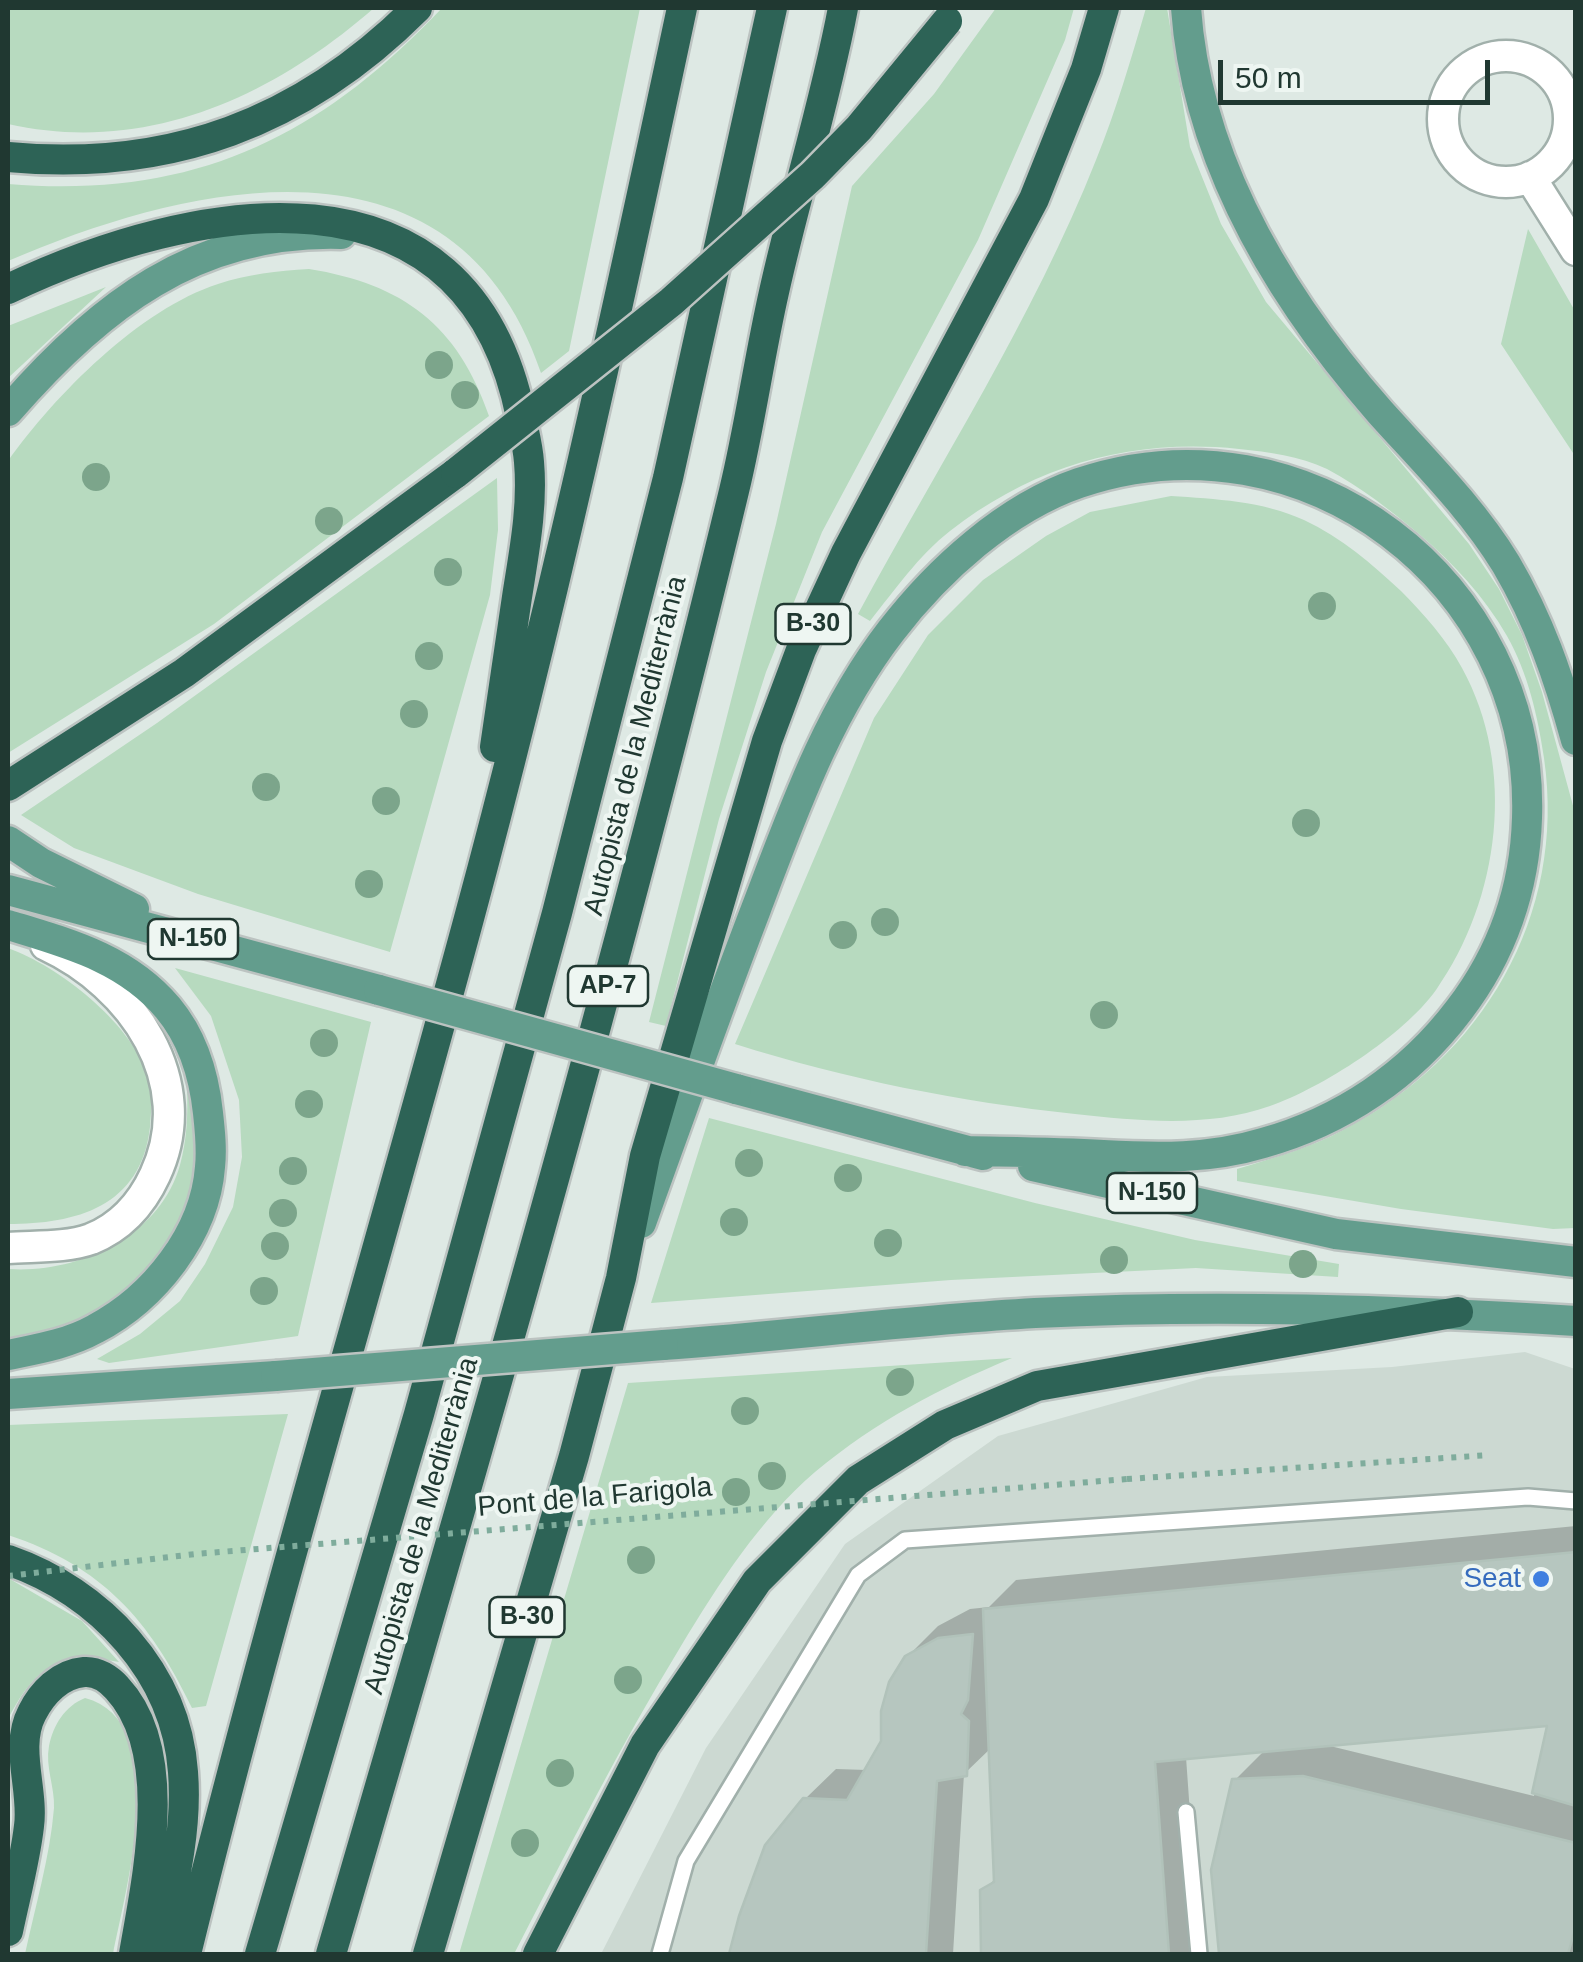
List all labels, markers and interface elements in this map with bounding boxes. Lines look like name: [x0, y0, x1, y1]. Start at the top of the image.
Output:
scale bar: [1223, 40, 1496, 102]
text: 50 m: [1235, 61, 1302, 94]
street label: Autopista de la Mediterrània: [578, 573, 694, 919]
road number: B-30: [776, 604, 850, 644]
road number: N-150: [148, 919, 238, 959]
road number: AP-7: [568, 966, 648, 1006]
road number: N-150: [1107, 1173, 1197, 1213]
street label: Autopista de la Mediterrània: [358, 1354, 486, 1698]
street label: Pont de la Farigola: [476, 1471, 714, 1525]
place label: Seat: [1463, 1562, 1521, 1596]
marker: Seat: [1530, 1568, 1552, 1590]
road number: B-30: [490, 1597, 564, 1637]

